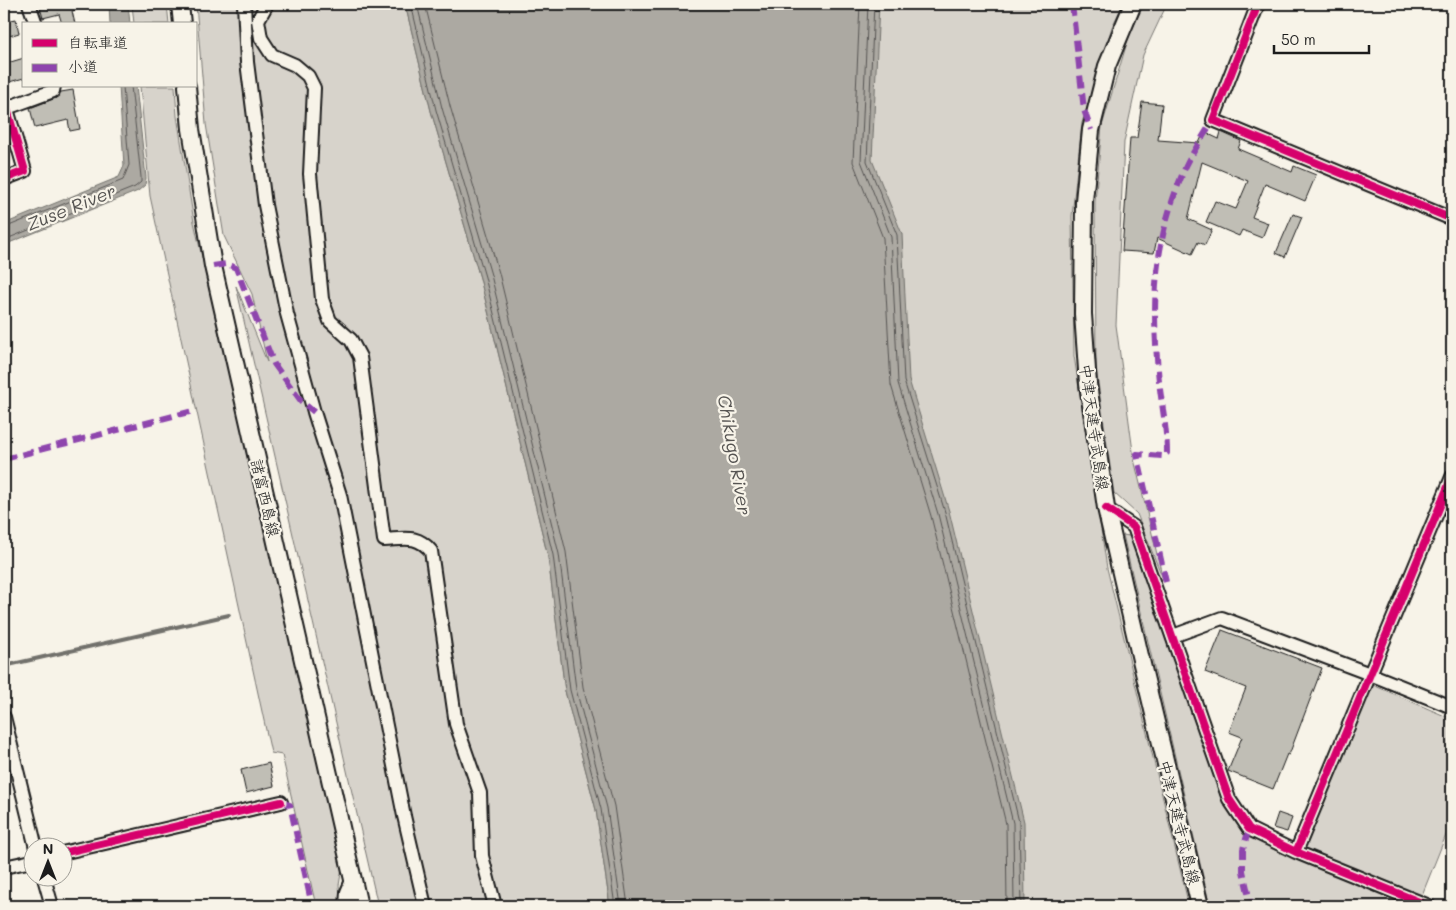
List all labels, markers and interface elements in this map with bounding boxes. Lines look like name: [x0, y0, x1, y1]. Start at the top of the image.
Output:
legend: [22, 22, 198, 88]
scale bar: [1274, 22, 1368, 54]
text: 50 m: [1281, 29, 1316, 49]
text: 自転車道: [68, 32, 128, 52]
text: 小道: [68, 56, 98, 76]
water label: Zuse River: [23, 178, 119, 236]
street label: 中津天建寺武島線: [1076, 362, 1114, 492]
water label: Chikugo River: [713, 393, 757, 517]
street label: 諸富西島線: [247, 457, 285, 539]
street label: 中津天建寺武島線: [1154, 757, 1206, 887]
north arrow: [22, 838, 72, 888]
text: N: [43, 839, 53, 858]

